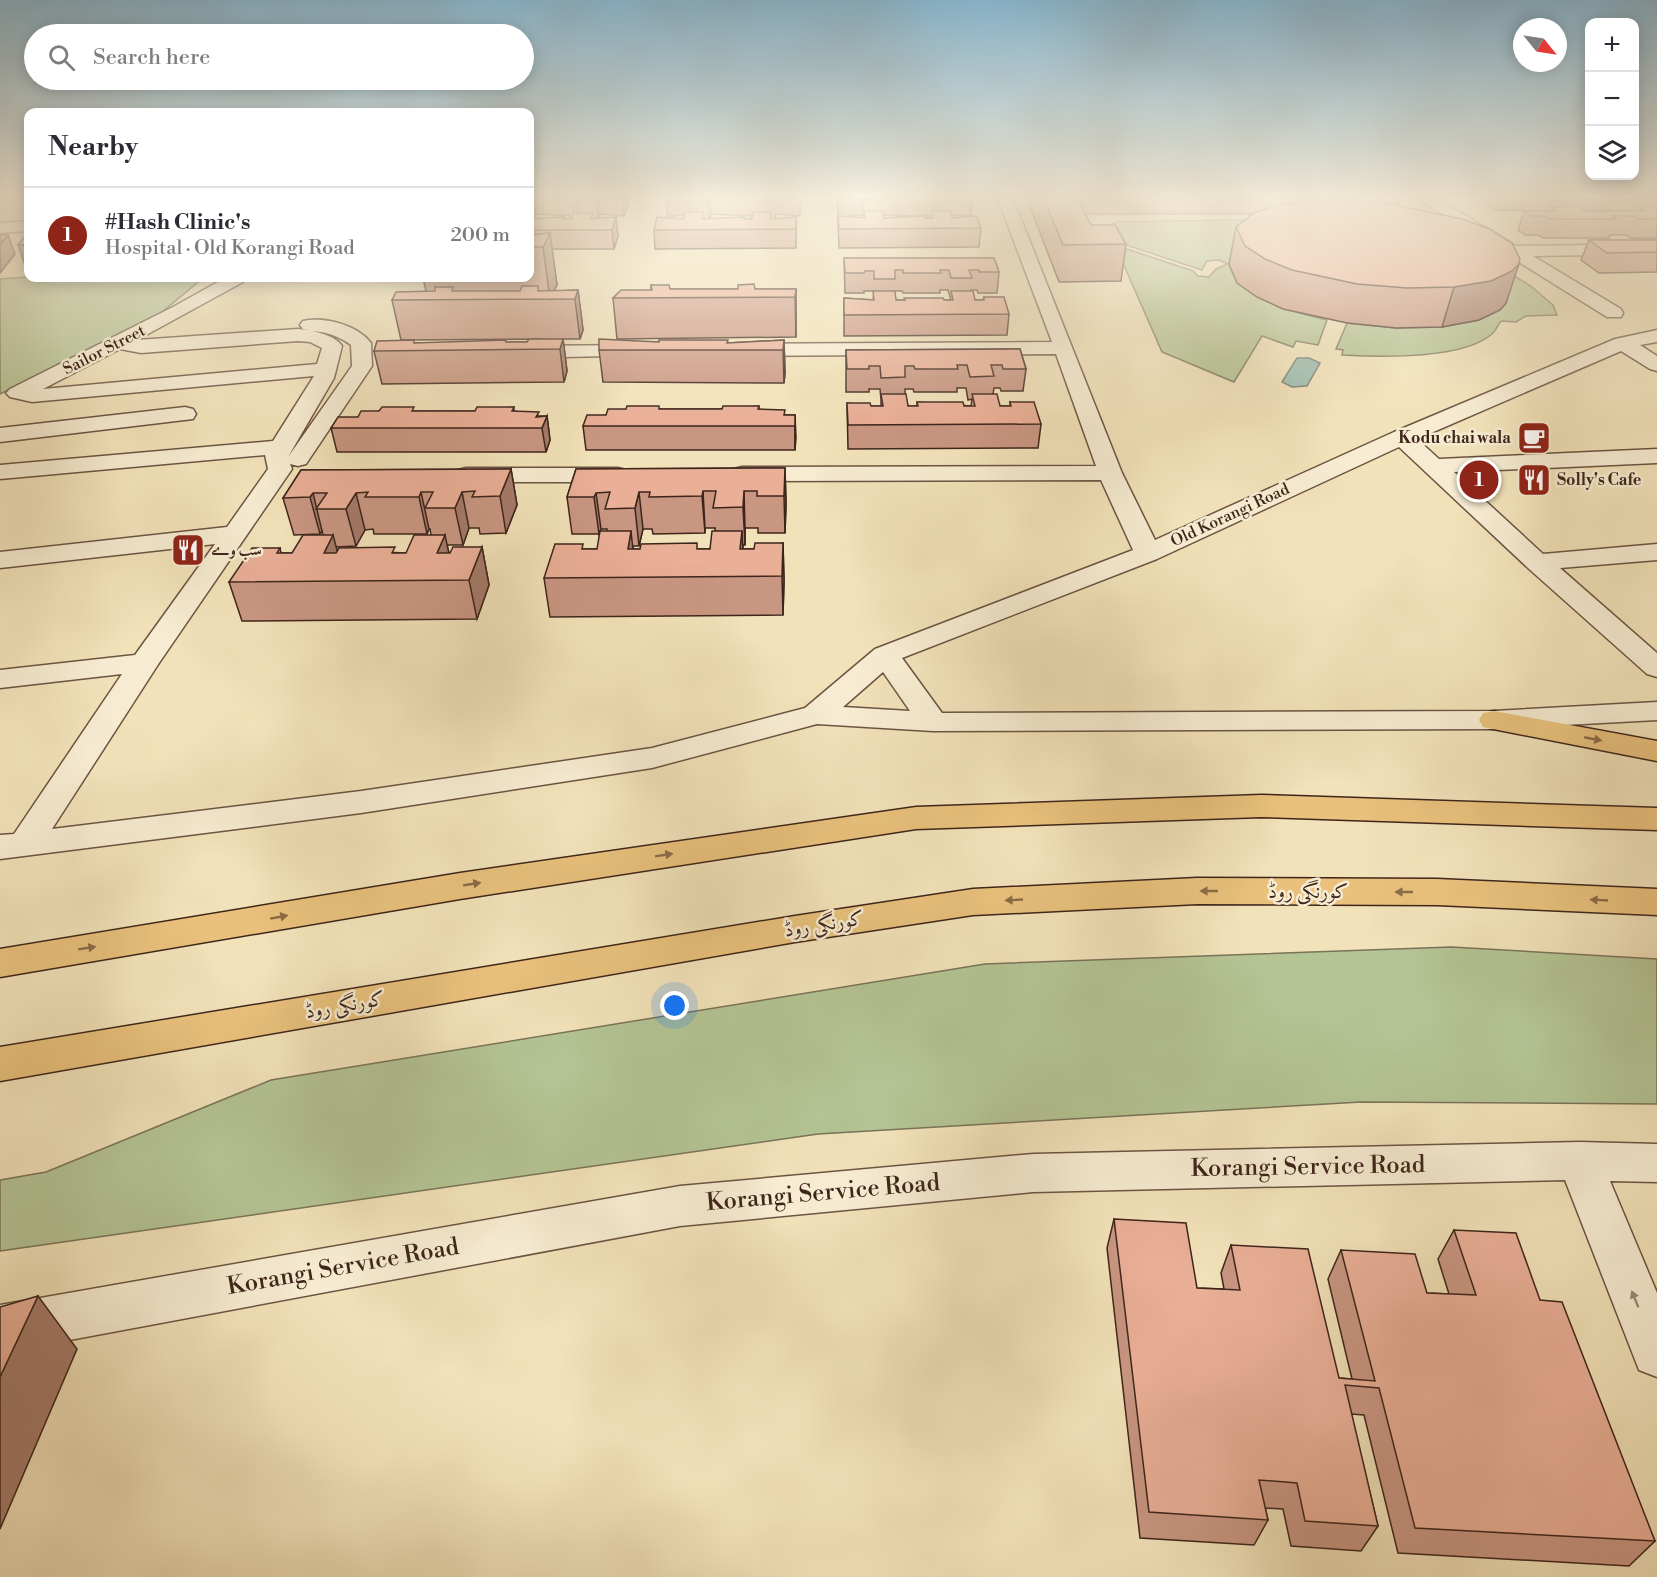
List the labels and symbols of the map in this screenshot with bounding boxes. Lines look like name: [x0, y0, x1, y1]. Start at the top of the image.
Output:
north arrow: [1513, 18, 1567, 72]
street label: Sailor Street: [59, 321, 149, 379]
cafe icon: Kodu chai wala: [1516, 420, 1552, 456]
place label: Kodu chai wala: [1398, 428, 1511, 448]
pin: 1: [1460, 458, 1498, 502]
restaurant icon: Solly's Cafe: [1516, 462, 1552, 498]
place label: Solly's Cafe: [1557, 470, 1642, 490]
street label: Old Korangi Road: [1167, 479, 1293, 551]
restaurant icon: سب وے: [170, 532, 206, 568]
place label: سب وے: [211, 540, 262, 560]
one-way arrow: [1584, 735, 1603, 744]
one-way arrow: [655, 851, 674, 860]
street label: کورنگی روڈ: [1268, 879, 1348, 905]
one-way arrow: [462, 880, 481, 889]
one-way arrow: [1199, 886, 1218, 896]
one-way arrow: [1394, 887, 1413, 897]
one-way arrow: [1589, 895, 1608, 904]
one-way arrow: [1004, 896, 1023, 905]
street label: کورنگی روڈ: [782, 905, 866, 944]
one-way arrow: [270, 912, 289, 921]
one-way arrow: [77, 944, 96, 953]
street label: کورنگی روڈ: [303, 986, 387, 1025]
your location: [660, 991, 689, 1020]
street label: Korangi Service Road: [1190, 1150, 1426, 1184]
street label: Korangi Service Road: [705, 1168, 942, 1218]
street label: Korangi Service Road: [225, 1232, 462, 1302]
one-way arrow: [1630, 1290, 1639, 1308]

